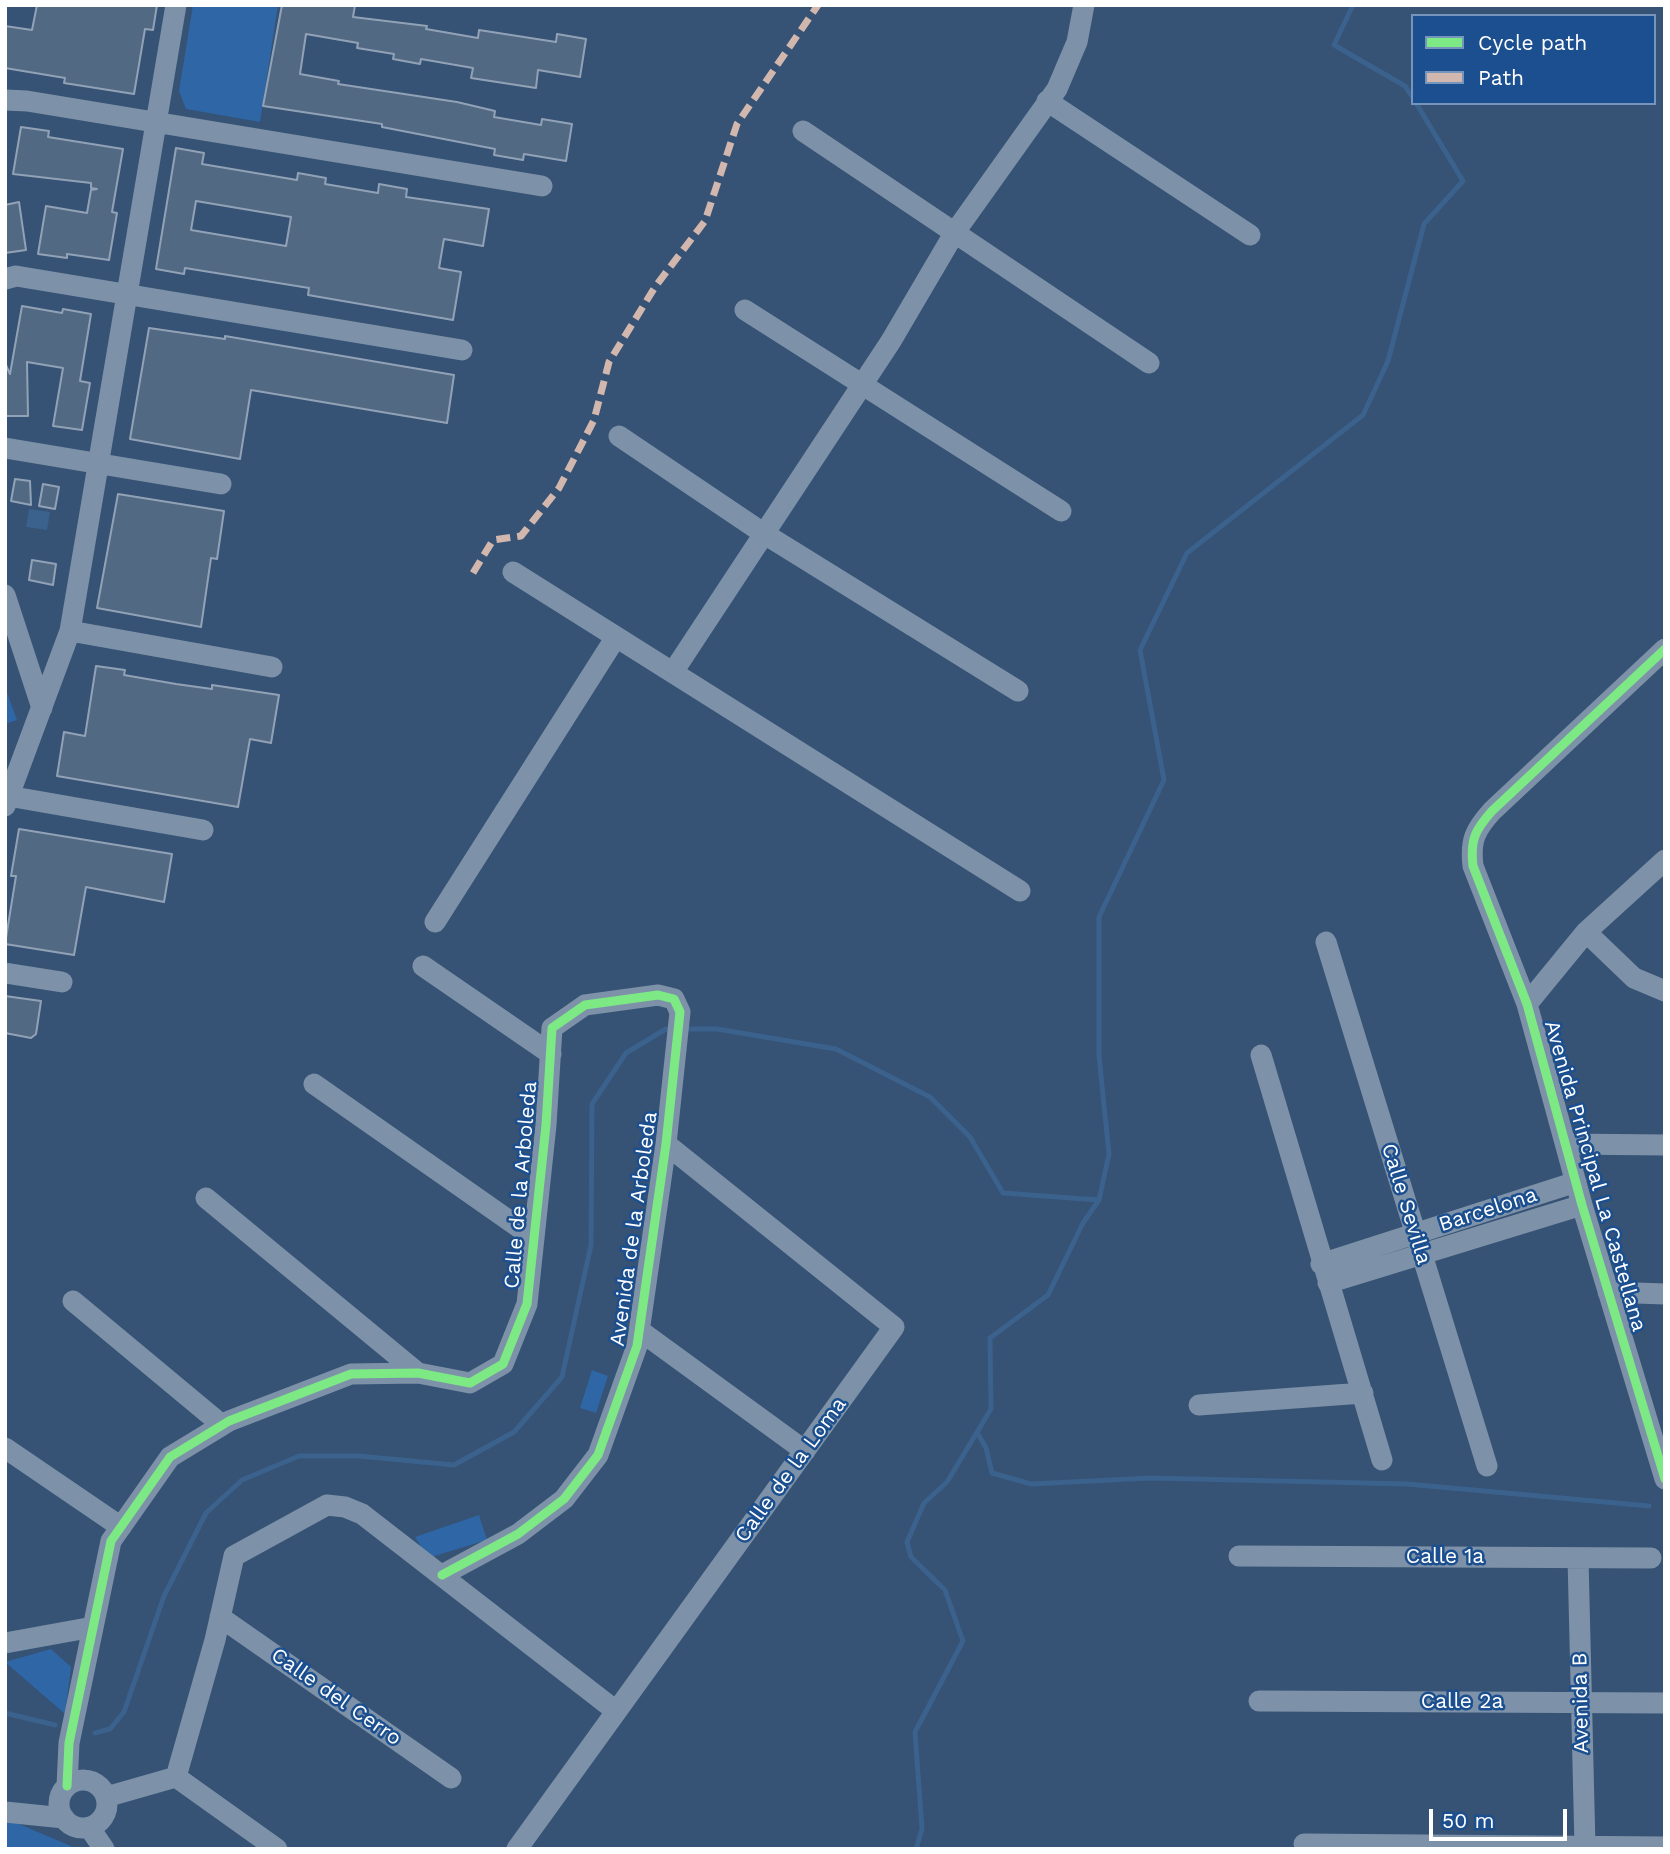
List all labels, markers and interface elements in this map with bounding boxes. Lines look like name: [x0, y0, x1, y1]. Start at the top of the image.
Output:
legend: [1411, 14, 1656, 105]
text: Cycle path: [1478, 30, 1587, 55]
text: Path: [1478, 65, 1524, 90]
street label: Avenida Principal La Castellana: [1538, 1018, 1652, 1334]
street label: Calle de la Arboleda: [499, 1080, 543, 1290]
street label: Avenida de la Arboleda: [605, 1110, 663, 1348]
street label: Calle Sevilla: [1376, 1141, 1436, 1267]
street label: Barcelona: [1436, 1182, 1540, 1238]
street label: Calle de la Loma: [730, 1393, 852, 1547]
street label: Calle 1a: [1406, 1544, 1484, 1570]
street label: Calle del Cerro: [266, 1643, 406, 1751]
street label: Avenida B: [1568, 1652, 1594, 1754]
street label: Calle 2a: [1421, 1689, 1503, 1715]
scale bar: [1432, 1794, 1570, 1838]
text: 50 m: [1442, 1808, 1494, 1833]

